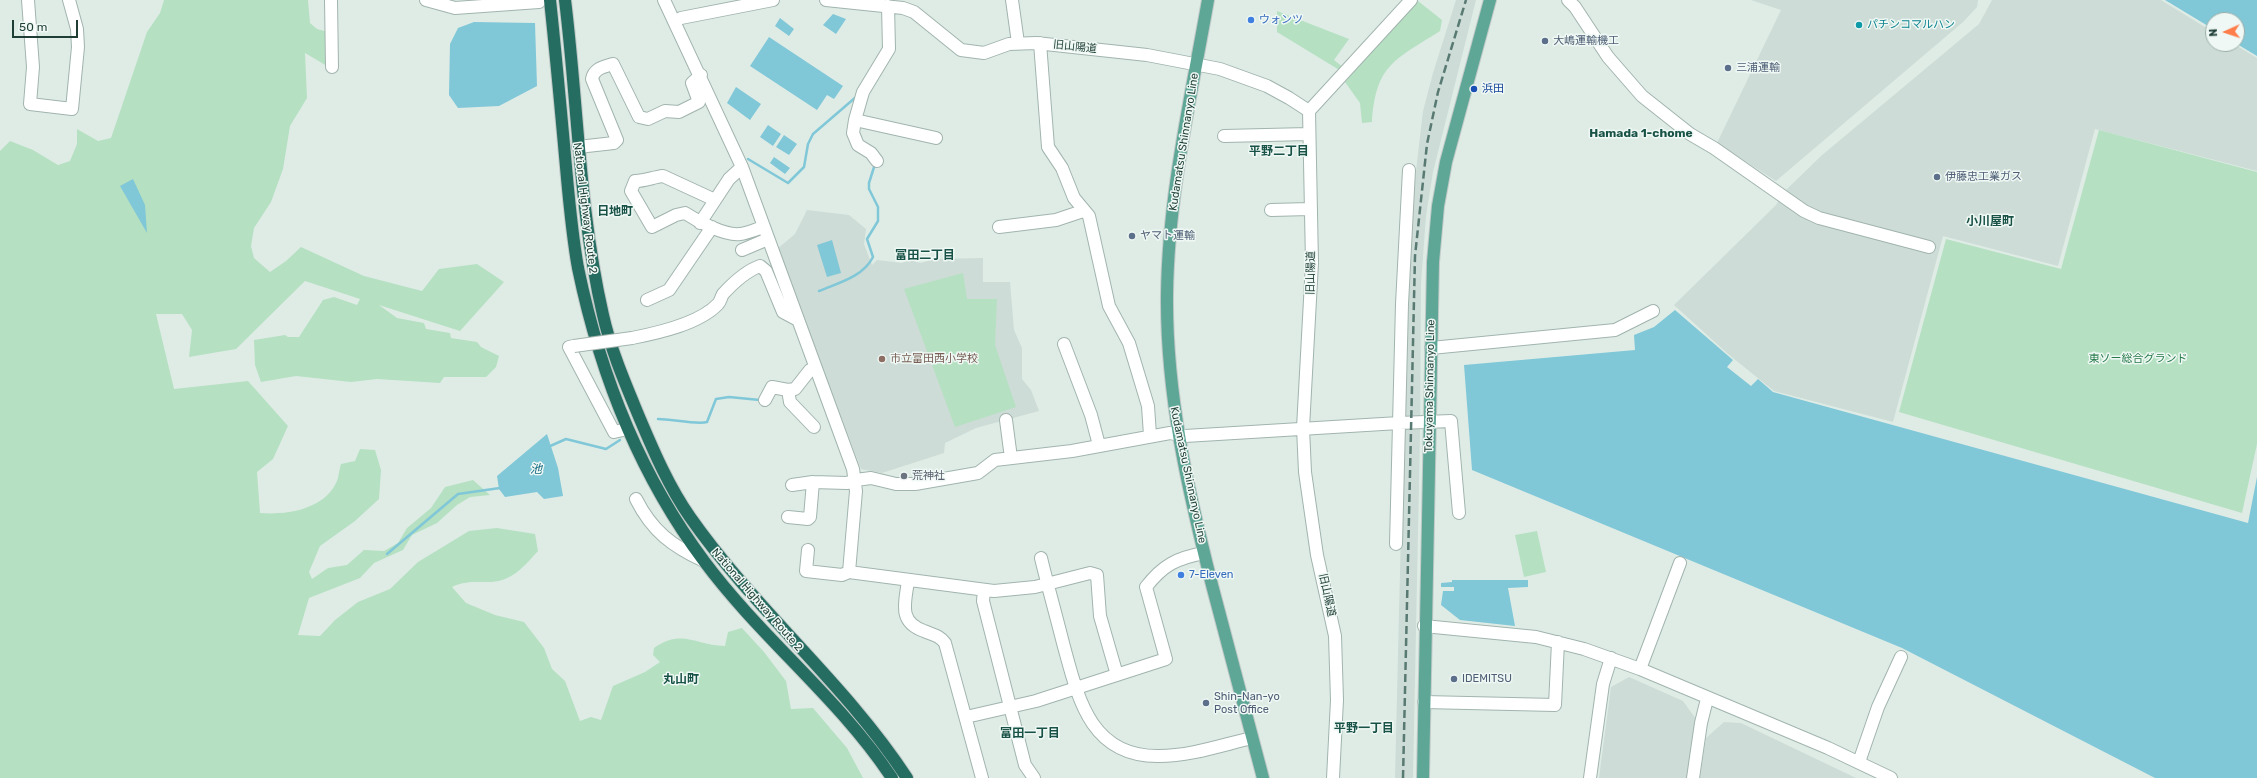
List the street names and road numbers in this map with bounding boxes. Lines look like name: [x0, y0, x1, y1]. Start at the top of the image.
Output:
street label: 旧山陽道: [1052, 38, 1098, 56]
street label: Kudamatsu Shinnanyo Line: [1167, 72, 1201, 212]
street label: National Highway Route 2: [570, 142, 600, 274]
street label: 旧山陽道: [1304, 251, 1318, 295]
street label: Tokuyama Shinnanyo Line: [1422, 319, 1438, 453]
street label: Kudamatsu Shinnanyo Line: [1167, 406, 1209, 544]
street label: National Highway Route 2: [709, 546, 805, 654]
street label: 旧山陽道: [1316, 572, 1338, 618]

